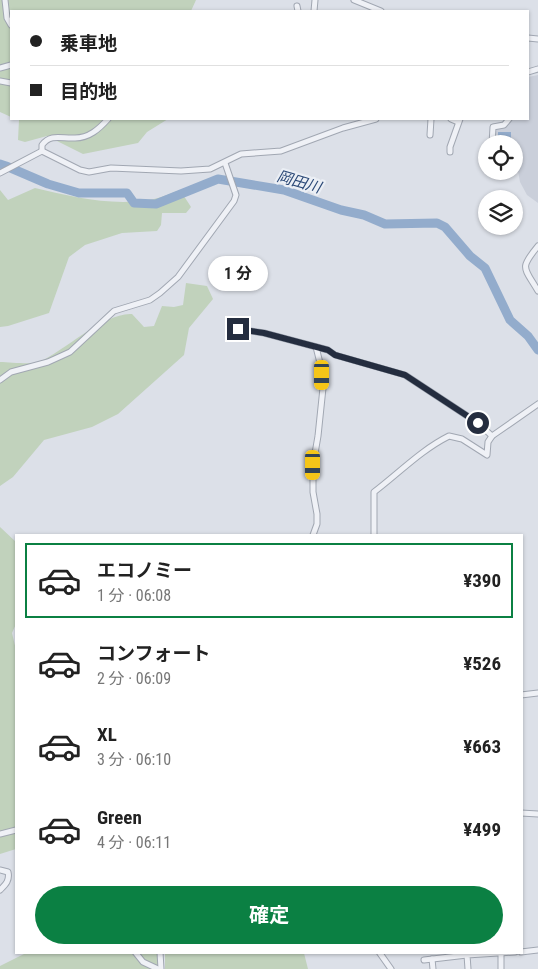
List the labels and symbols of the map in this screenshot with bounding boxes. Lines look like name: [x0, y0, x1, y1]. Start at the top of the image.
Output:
water label: 岡田川: [275, 167, 325, 197]
callout: 1 分: [208, 256, 268, 292]
route end: [227, 318, 249, 340]
car: [314, 360, 329, 390]
route start: [467, 412, 489, 434]
car: [305, 450, 320, 480]

